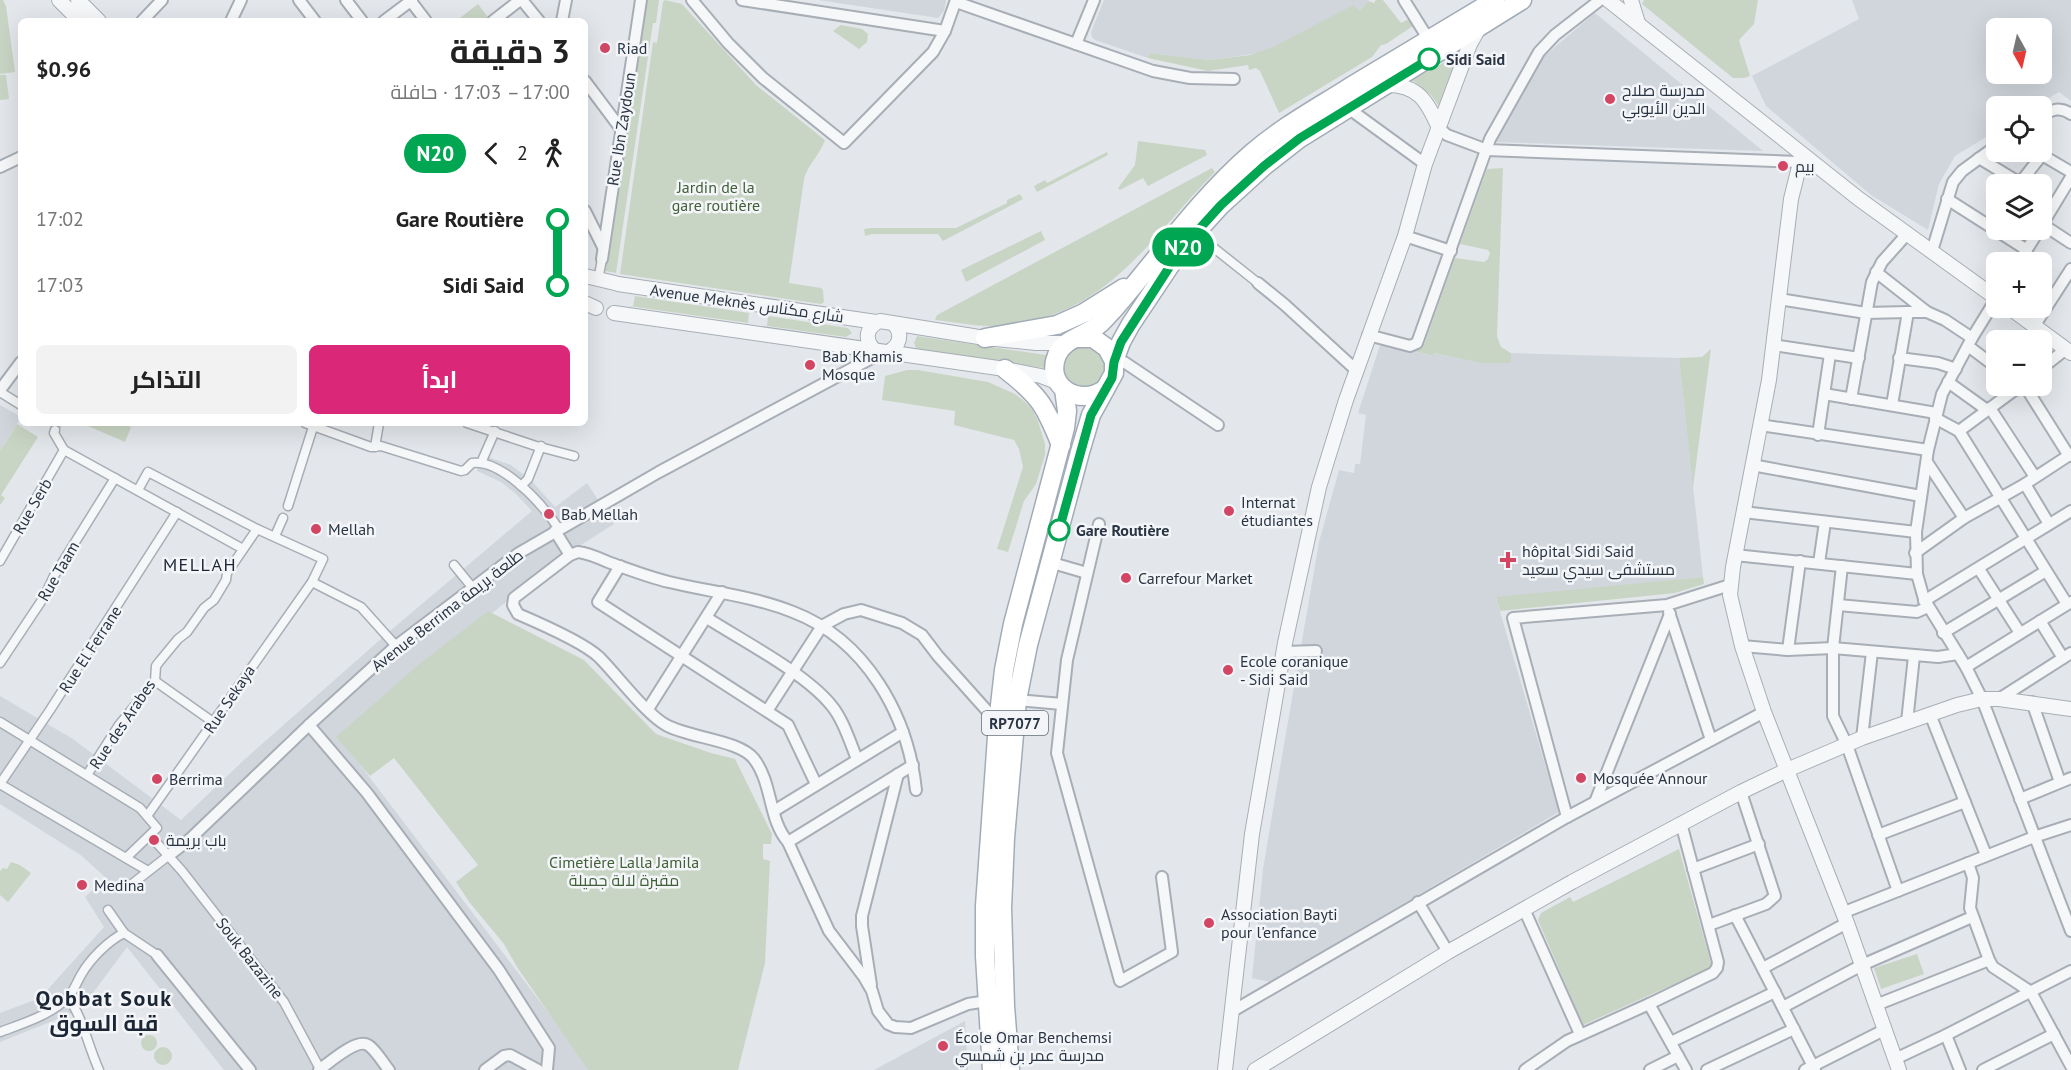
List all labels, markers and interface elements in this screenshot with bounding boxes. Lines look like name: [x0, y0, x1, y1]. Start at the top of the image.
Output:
north arrow: [1986, 18, 2052, 84]
map controls: [1986, 18, 2052, 396]
text: 3 دقيقة: [450, 29, 570, 72]
place label: Riad: [617, 38, 647, 58]
marker: Riad: [598, 41, 612, 55]
marker: Sidi Said: [1418, 48, 1440, 70]
place label: Sidi Said: [1446, 49, 1505, 69]
text: $0.96: [36, 55, 91, 83]
street label: Rue Ibn Zaydoun: [602, 71, 640, 187]
text: 17:00 – 17:03 · حافلة: [390, 79, 570, 105]
place label: مدرسة صلاح الدين الأيوبي: [1622, 80, 1706, 122]
marker: مدرسة صلاح الدين الأيوبي: [1603, 92, 1617, 106]
button: locate: [1986, 96, 2052, 162]
icon: back: [475, 137, 508, 170]
icon: walk: [537, 137, 570, 170]
text: N20: [416, 140, 454, 167]
text: 2: [517, 140, 528, 166]
place label: بيم: [1795, 156, 1815, 178]
marker: بيم: [1776, 159, 1790, 173]
button: layers: [1986, 174, 2052, 240]
park label: Jardin de la gare routière: [672, 177, 760, 215]
text: Gare Routière: [396, 205, 524, 233]
text: 17:02: [36, 206, 84, 232]
line badge: N20: [1148, 228, 1218, 266]
text: N20: [1164, 234, 1202, 261]
button: +: [1986, 252, 2052, 318]
text: Sidi Said: [443, 271, 524, 299]
text: 17:03: [36, 272, 84, 298]
street label: Avenue Meknès شارع مكناس: [649, 279, 845, 328]
button: −: [1986, 330, 2052, 396]
button: التذاكر: [36, 345, 297, 414]
button: ابدأ: [309, 345, 570, 414]
place label: Bab Khamis Mosque: [822, 346, 903, 384]
marker: Bab Khamis Mosque: [803, 358, 817, 372]
street label: Rue Serb: [8, 475, 56, 537]
place label: Internat étudiantes: [1241, 492, 1313, 530]
place label: Bab Mellah: [561, 504, 638, 524]
marker: Internat étudiantes: [1222, 504, 1236, 518]
marker: Bab Mellah: [542, 507, 556, 521]
place label: Mellah: [328, 519, 375, 539]
marker: Gare Routière: [1048, 519, 1070, 541]
place label: Gare Routière: [1076, 520, 1169, 540]
marker: Mellah: [309, 522, 323, 536]
street label: Rue Taam: [33, 537, 83, 605]
place label: hôpital Sidi Said مستشفى سيدي سعيد: [1522, 541, 1675, 583]
street label: Avenue Berrima طلعة بريمة: [367, 544, 527, 676]
marker: hôpital Sidi Said مستشفى سيدي سعيد: [1499, 551, 1517, 569]
district label: MELLAH: [163, 553, 237, 576]
place label: Carrefour Market: [1138, 568, 1253, 588]
marker: Carrefour Market: [1119, 571, 1133, 585]
street label: Rue El Ferrane: [54, 602, 126, 696]
place label: Ecole coranique - Sidi Said: [1240, 651, 1348, 689]
street label: Rue Sekaya: [199, 661, 259, 737]
marker: Ecole coranique - Sidi Said: [1221, 663, 1235, 677]
street label: Rue des Arabes: [85, 675, 159, 773]
road number: RP7077: [982, 711, 1048, 735]
place label: Mosquée Annour: [1593, 768, 1708, 788]
place label: Berrima: [169, 769, 223, 789]
marker: Mosquée Annour: [1574, 771, 1588, 785]
marker: Berrima: [150, 772, 164, 786]
place label: باب بريمة: [166, 830, 227, 850]
marker: باب بريمة: [147, 833, 161, 847]
park label: Cimetière Lalla Jamila مقبرة لالة جميلة: [549, 852, 699, 890]
place label: Medina: [94, 875, 144, 895]
marker: Medina: [75, 878, 89, 892]
place label: Association Bayti pour l'enfance: [1221, 904, 1338, 942]
street label: Souk Bazazine: [212, 913, 288, 1003]
marker: Association Bayti pour l'enfance: [1202, 916, 1216, 930]
district label: Qobbat Souk قبة السوق: [36, 984, 172, 1037]
place label: École Omar Benchemsi مدرسة عمر بن شمسي: [955, 1027, 1112, 1068]
marker: École Omar Benchemsi مدرسة عمر بن شمسي: [936, 1039, 950, 1053]

